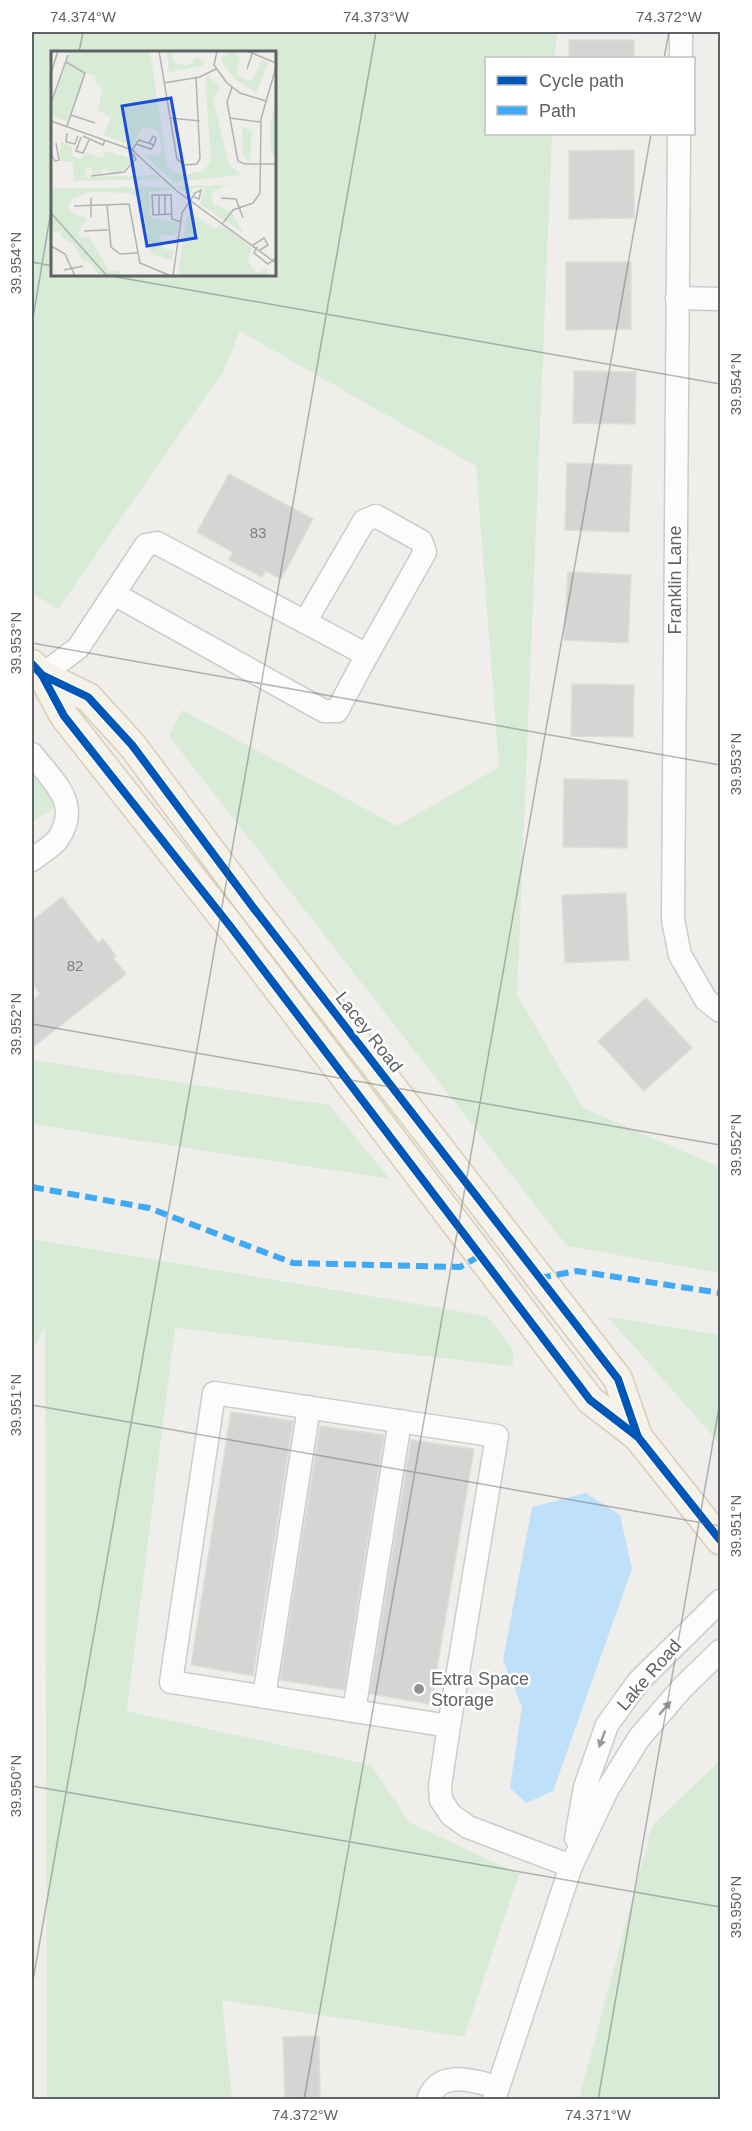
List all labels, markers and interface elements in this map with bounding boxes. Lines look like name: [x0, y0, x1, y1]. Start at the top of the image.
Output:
text: 74.374°W: [50, 8, 117, 25]
text: 74.373°W: [343, 8, 410, 25]
text: 74.372°W: [636, 8, 703, 25]
inset map: [51, 51, 276, 276]
legend: [485, 57, 695, 135]
text: Cycle path: [539, 71, 624, 91]
text: Path: [539, 101, 576, 121]
text: 39.954°N: [7, 232, 24, 294]
text: 39.954°N: [727, 353, 744, 415]
house number: 83: [250, 524, 266, 541]
street label: Franklin Lane: [665, 525, 685, 635]
text: 39.953°N: [7, 612, 24, 674]
text: 39.953°N: [727, 733, 744, 795]
house number: 82: [67, 957, 83, 974]
street label: Lacey Road: [332, 988, 406, 1076]
text: 39.952°N: [7, 993, 24, 1055]
text: 39.952°N: [727, 1114, 744, 1176]
text: 39.951°N: [7, 1374, 24, 1436]
text: 39.951°N: [727, 1495, 744, 1557]
street label: Lake Road: [613, 1636, 685, 1714]
place label: Extra Space Storage: [431, 1669, 529, 1710]
marker: Extra Space Storage: [412, 1682, 426, 1696]
one-way arrow: [658, 1701, 671, 1716]
one-way arrow: [596, 1730, 606, 1748]
text: 39.950°N: [7, 1755, 24, 1817]
text: 39.950°N: [727, 1876, 744, 1938]
text: 74.372°W: [272, 2106, 339, 2123]
text: 74.371°W: [565, 2106, 632, 2123]

